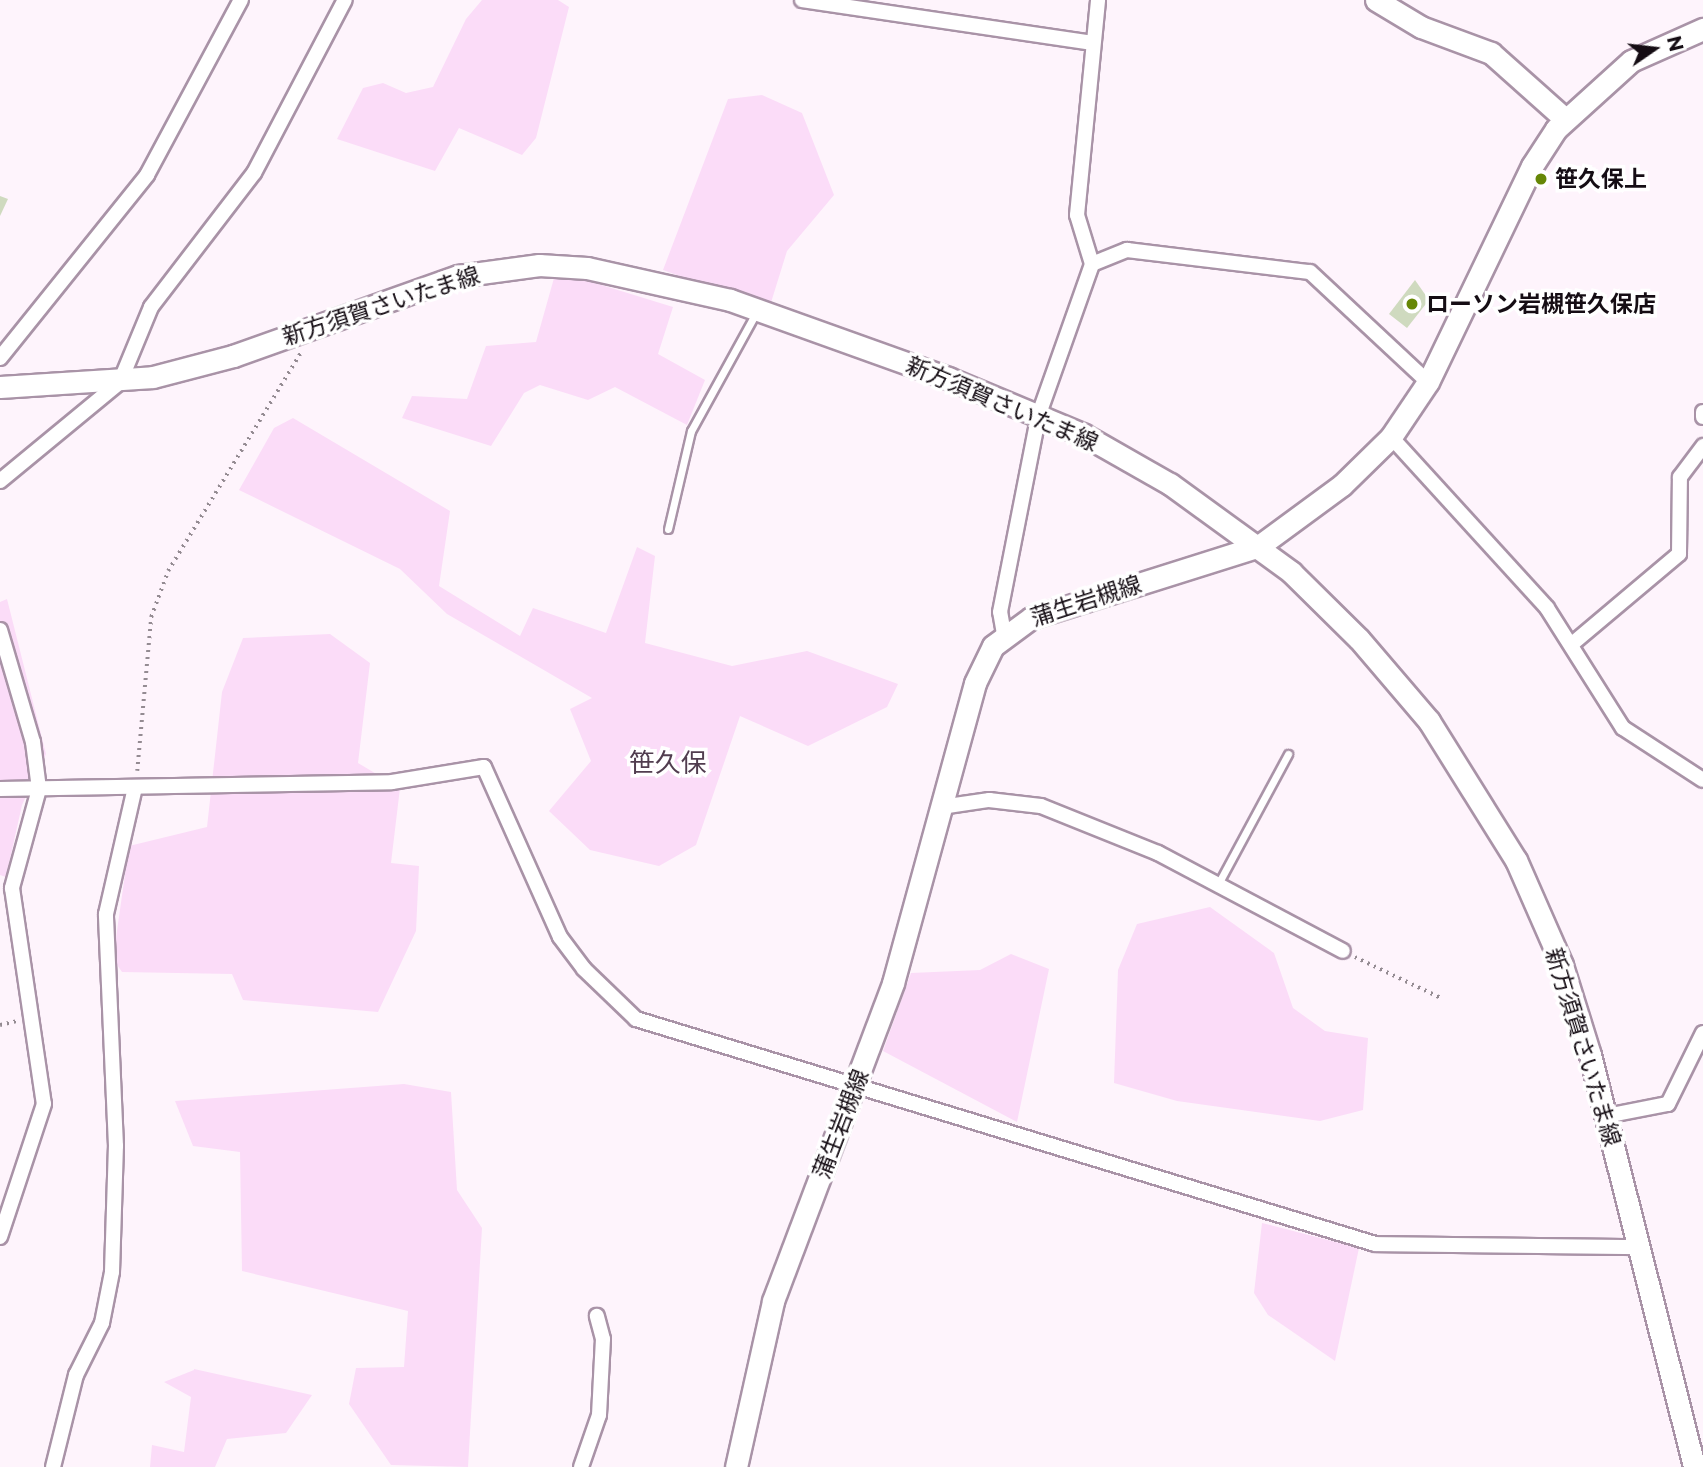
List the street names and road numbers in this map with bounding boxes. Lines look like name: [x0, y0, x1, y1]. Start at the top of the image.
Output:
street label: 新方須賀さいたま線: [278, 261, 484, 351]
street label: 新方須賀さいたま線: [901, 351, 1103, 457]
street label: 蒲生岩槻線: [1027, 570, 1145, 632]
street label: 新方須賀さいたま線: [1540, 944, 1626, 1150]
street label: 蒲生岩槻線: [808, 1065, 874, 1183]

